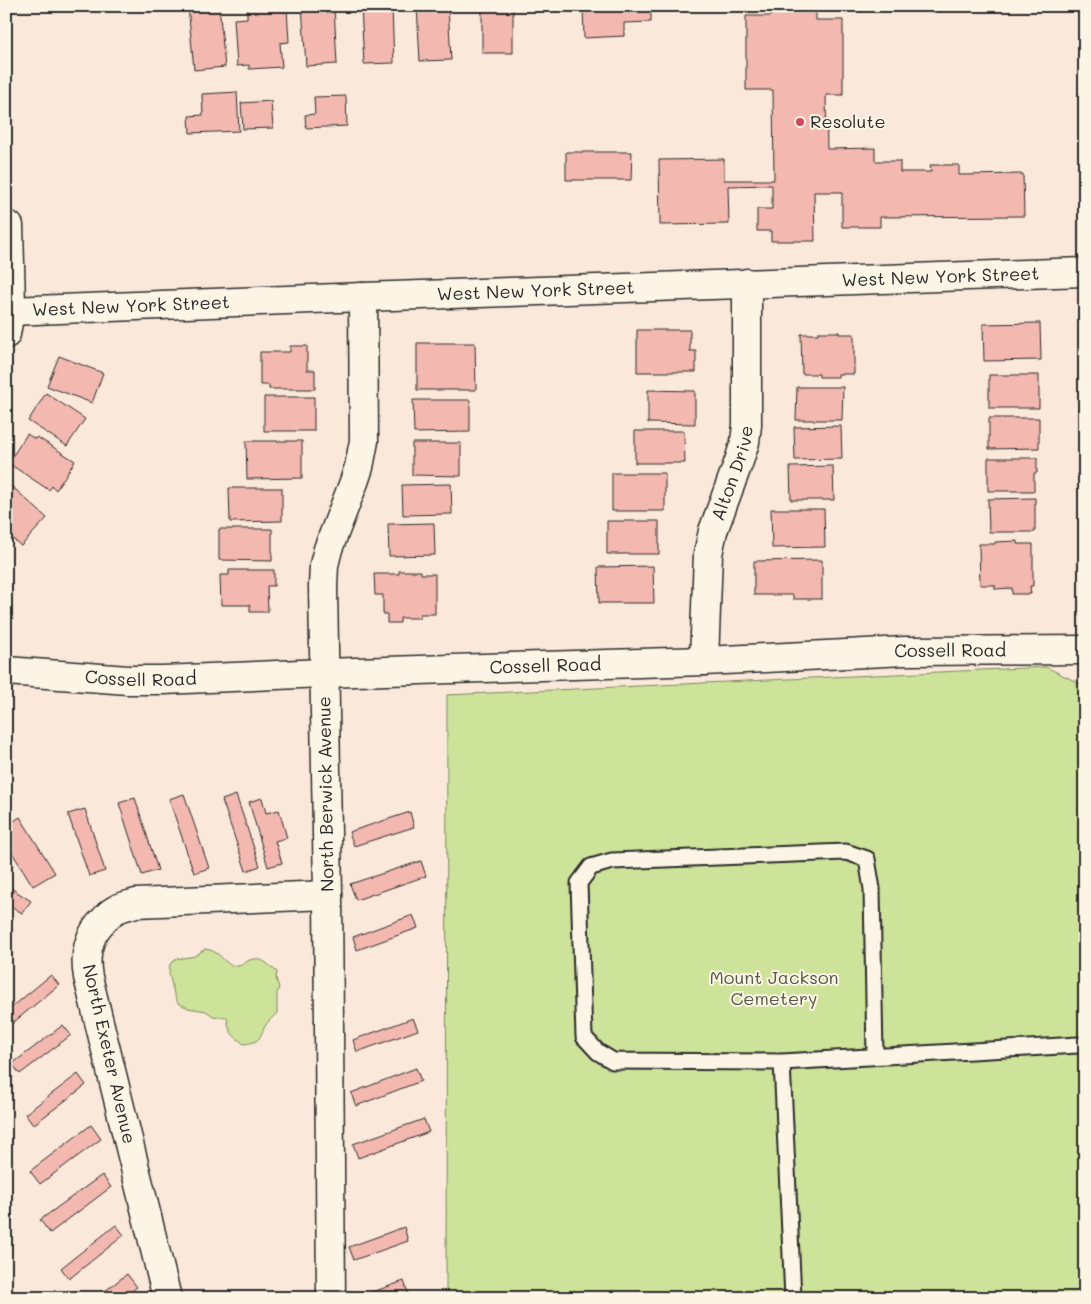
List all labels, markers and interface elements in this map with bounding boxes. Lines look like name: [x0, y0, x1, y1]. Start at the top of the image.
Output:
place label: Resolute: [810, 109, 886, 133]
marker: Resolute: [794, 116, 806, 128]
street label: West New York Street: [841, 261, 1040, 291]
street label: West New York Street: [436, 275, 635, 305]
street label: West New York Street: [32, 289, 230, 321]
street label: Alton Drive: [705, 424, 758, 524]
street label: Cossell Road: [893, 637, 1006, 663]
street label: Cossell Road: [489, 651, 602, 679]
street label: Cossell Road: [84, 664, 197, 691]
street label: North Berwick Avenue: [311, 696, 339, 892]
street label: North Exeter Avenue: [78, 962, 142, 1146]
park label: Mount Jackson Cemetery: [709, 965, 839, 1010]

